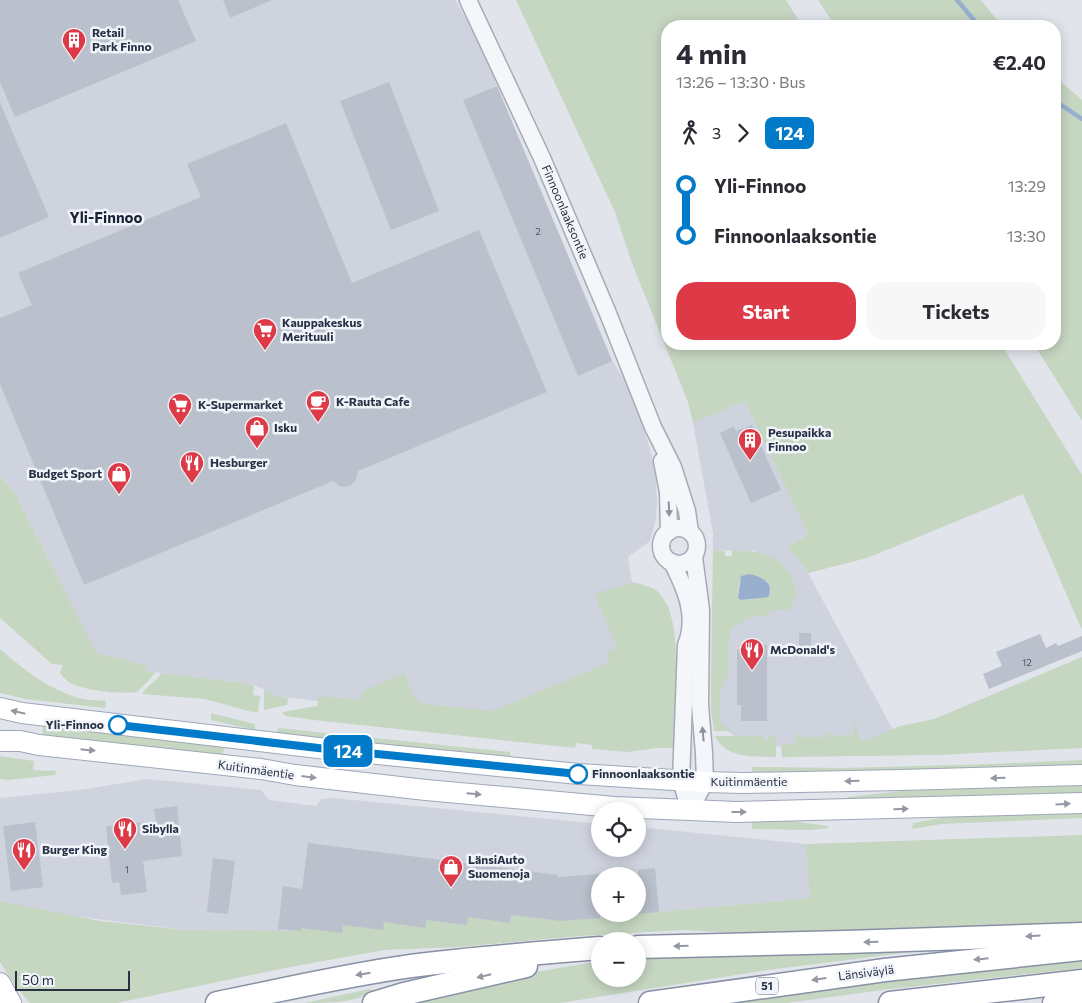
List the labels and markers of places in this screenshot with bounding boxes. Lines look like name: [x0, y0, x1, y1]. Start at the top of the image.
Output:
place label: Retail Park Finno: [92, 25, 152, 53]
building icon: Retail Park Finno: [61, 27, 87, 61]
place label: Kauppakeskus Merituuli: [282, 315, 362, 343]
supermarket icon: Kauppakeskus Merituuli: [252, 317, 278, 351]
cafe icon: K-Rauta Cafe: [305, 389, 331, 423]
supermarket icon: K-Supermarket: [167, 392, 193, 426]
place label: K-Rauta Cafe: [336, 394, 409, 408]
place label: K-Supermarket: [198, 397, 283, 411]
shop icon: Isku: [244, 415, 270, 449]
place label: Isku: [274, 420, 297, 434]
place label: Pesupaikka Finnoo: [768, 425, 831, 453]
building icon: Pesupaikka Finnoo: [737, 427, 763, 461]
restaurant icon: Hesburger: [179, 450, 205, 484]
place label: Hesburger: [210, 455, 268, 469]
shop icon: Budget Sport: [106, 461, 132, 495]
place label: Budget Sport: [29, 466, 102, 480]
restaurant icon: McDonald's: [739, 637, 765, 671]
place label: McDonald's: [770, 642, 836, 656]
marker: Yli-Finnoo: [108, 715, 128, 735]
place label: Yli-Finnoo: [46, 717, 104, 731]
marker: Finnoonlaaksontie: [568, 764, 588, 784]
place label: Finnoonlaaksontie: [592, 766, 695, 780]
restaurant icon: Sibylla: [112, 816, 138, 850]
place label: Sibylla: [142, 821, 179, 835]
restaurant icon: Burger King: [11, 837, 37, 871]
place label: Burger King: [42, 842, 107, 856]
place label: LänsiAuto Suomenoja: [468, 852, 530, 880]
shop icon: LänsiAuto Suomenoja: [438, 854, 464, 888]

